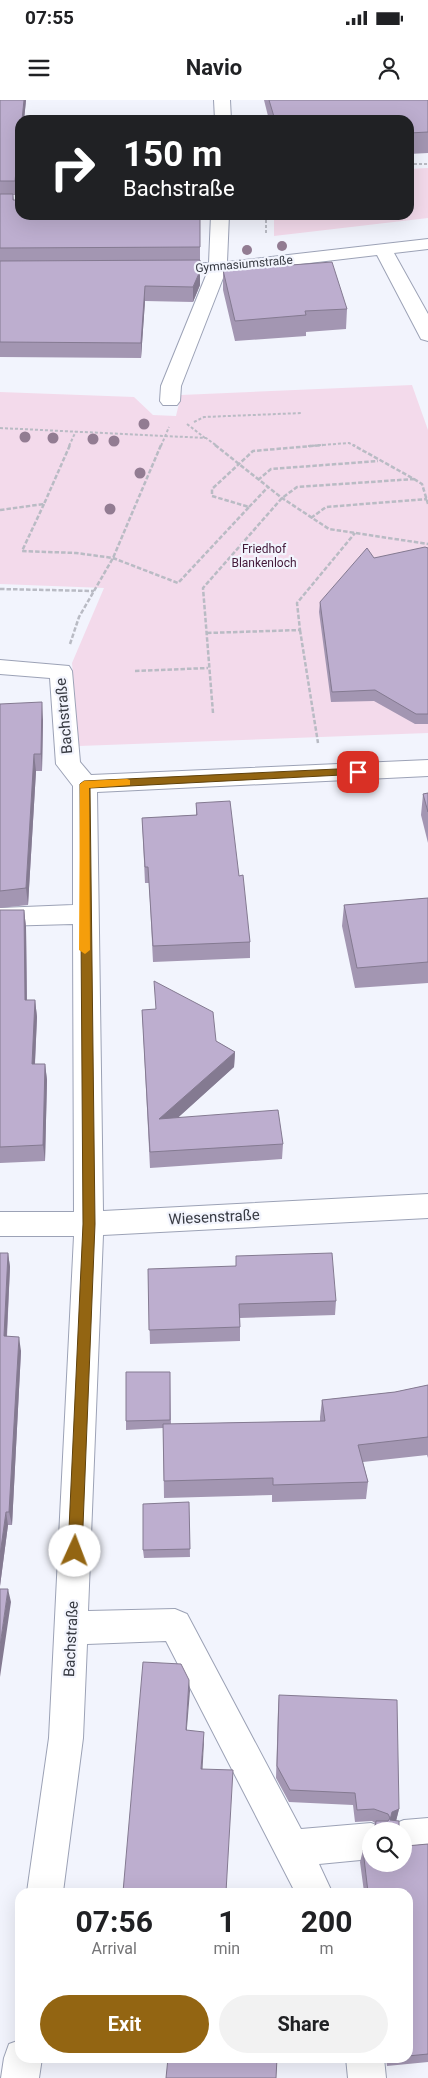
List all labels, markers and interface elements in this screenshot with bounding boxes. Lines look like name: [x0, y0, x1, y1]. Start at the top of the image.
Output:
text: 07:55: [25, 6, 74, 29]
icon: menu: [25, 54, 53, 82]
icon: person: [375, 54, 403, 82]
text: Navio: [186, 55, 242, 80]
text: 150 m: [123, 134, 222, 175]
icon: right: [40, 135, 105, 200]
text: Bachstraße: [123, 176, 235, 201]
street label: Gymnasiumstraße: [195, 253, 293, 275]
park label: Friedhof Blankenloch: [231, 542, 297, 570]
street label: Bachstraße: [52, 677, 76, 755]
pin: [337, 751, 379, 793]
icon: arrive: [344, 758, 372, 786]
street label: Wiesenstraße: [168, 1206, 260, 1228]
position arrow: [48, 1524, 100, 1576]
street label: Bachstraße: [60, 1600, 82, 1677]
map controls: [362, 1822, 412, 1872]
button: search: [362, 1822, 412, 1872]
text: 07:56: [76, 1904, 153, 1939]
text: 1: [218, 1904, 235, 1939]
text: 200: [301, 1904, 352, 1939]
text: Arrival: [92, 1939, 137, 1958]
text: min: [213, 1939, 240, 1958]
text: m: [320, 1939, 334, 1958]
button: Exit: [40, 1995, 209, 2053]
button: Share: [219, 1995, 388, 2053]

